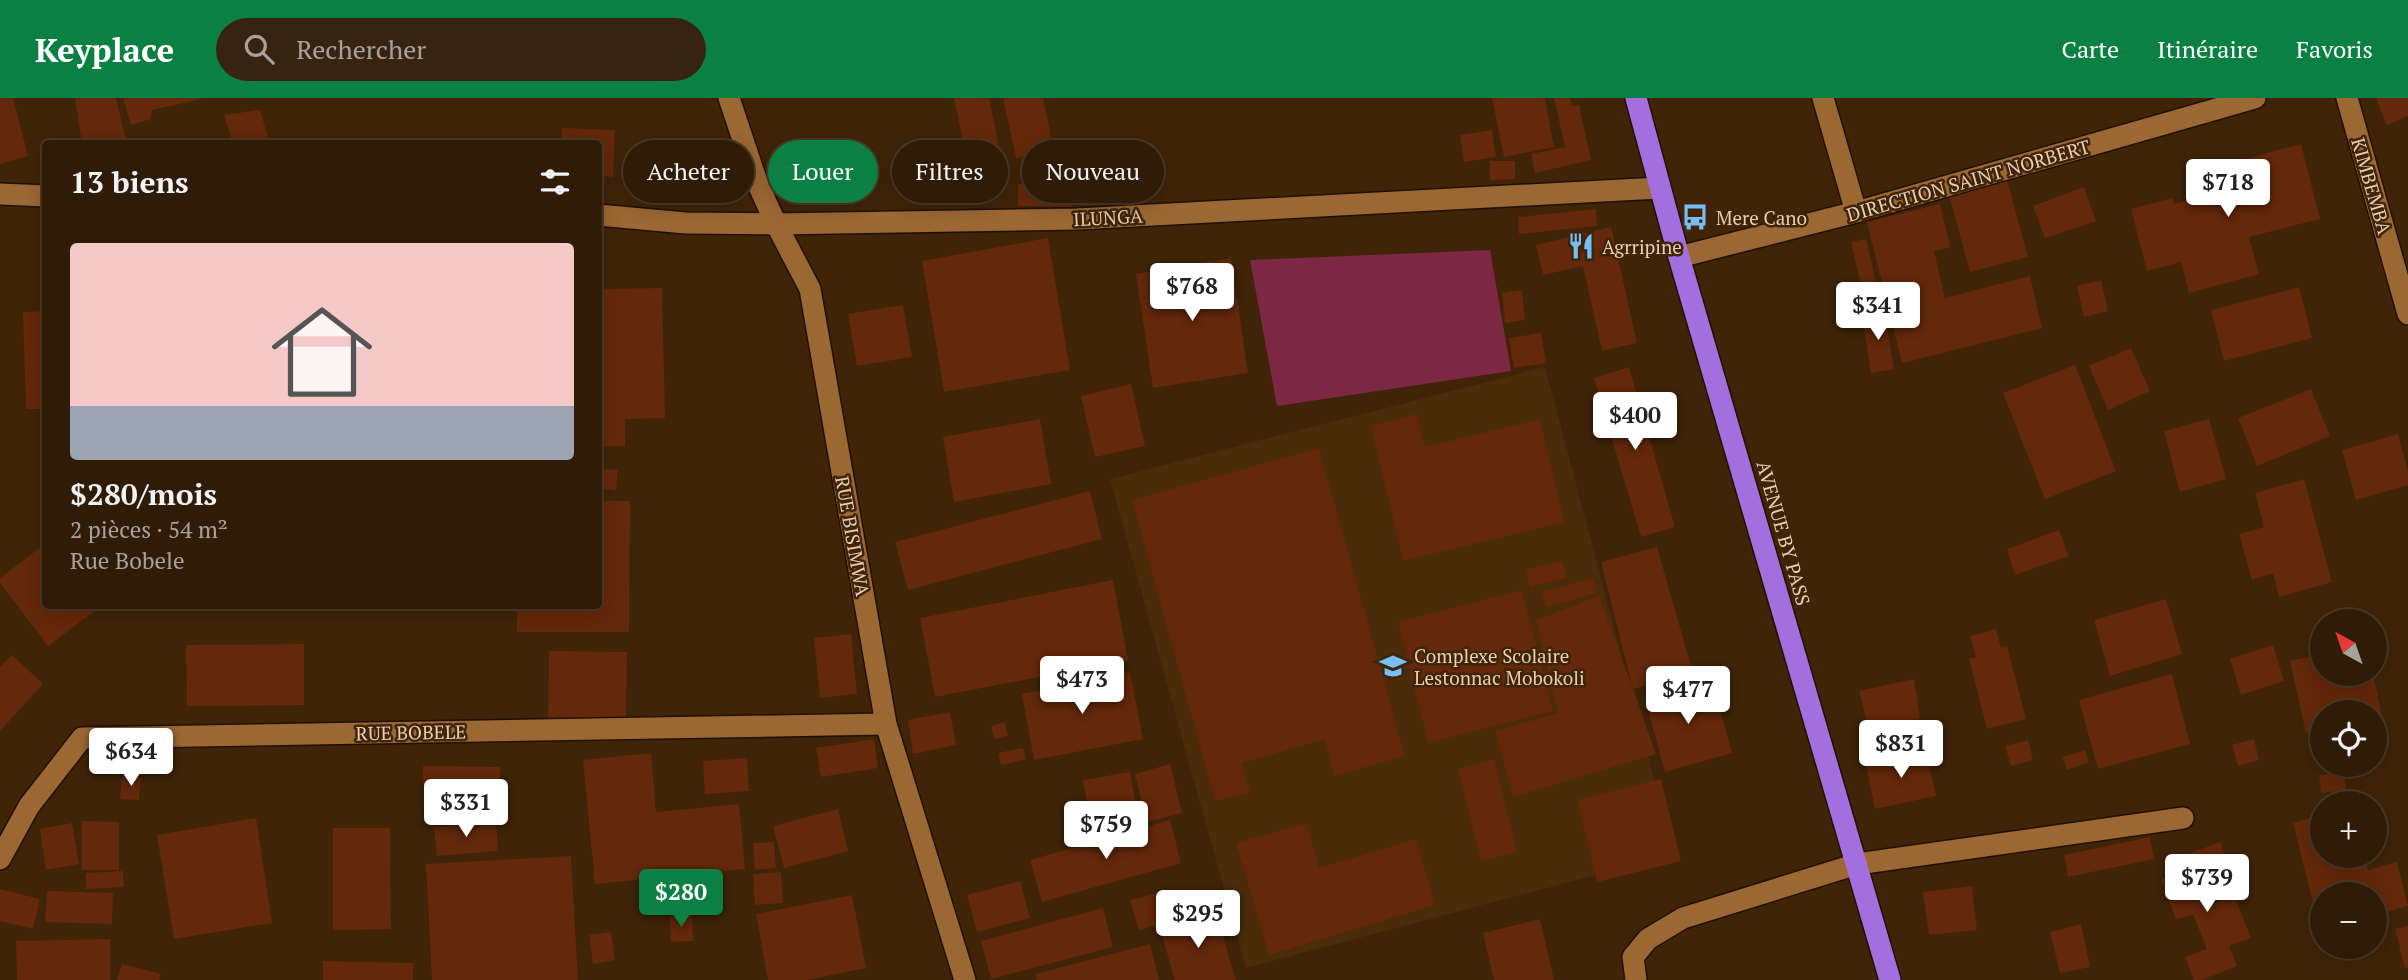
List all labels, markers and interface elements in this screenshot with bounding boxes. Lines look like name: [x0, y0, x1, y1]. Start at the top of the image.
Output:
search box: [216, 18, 706, 81]
text: Keyplace: [35, 28, 174, 71]
icon: search: [240, 30, 278, 68]
text: Rechercher: [296, 32, 426, 66]
text: Carte: [2061, 33, 2119, 65]
text: Itinéraire: [2157, 33, 2258, 65]
text: Favoris: [2296, 33, 2373, 65]
street label: DIRECTION SAINT NORBERT: [1843, 133, 2093, 227]
street label: KIMBEMBA: [2346, 135, 2398, 237]
chip: Acheter: [623, 140, 754, 203]
chip: Louer: [768, 140, 878, 203]
chip: Filtres: [892, 140, 1008, 203]
chip: Nouveau: [1022, 140, 1164, 203]
pin: $718: [2187, 159, 2269, 219]
text: 13 biens: [70, 162, 189, 202]
icon: filters: [536, 163, 574, 201]
text: $718: [2202, 166, 2254, 197]
bus stop icon: Mere Cano: [1680, 202, 1710, 232]
street label: ILUNGA: [1072, 203, 1144, 231]
place label: Mere Cano: [1716, 205, 1807, 230]
restaurant icon: Agrripine: [1566, 231, 1596, 261]
place label: Agrripine: [1602, 234, 1682, 259]
pin: $768: [1151, 264, 1233, 323]
text: $768: [1166, 270, 1218, 301]
pin: $341: [1837, 282, 1919, 342]
icon: home: [259, 289, 385, 415]
text: $341: [1852, 289, 1904, 320]
pin: $400: [1594, 392, 1676, 452]
text: $400: [1609, 399, 1661, 430]
street label: AVENUE BY PASS: [1751, 458, 1817, 608]
text: $280/mois: [70, 474, 217, 514]
street label: RUE BISIMWA: [830, 474, 876, 598]
text: 2 pièces · 54 m²: [70, 514, 228, 545]
text: Rue Bobele: [70, 545, 184, 576]
north arrow: [2310, 609, 2387, 686]
map controls: [2310, 609, 2387, 959]
place label: Complexe Scolaire Lestonnac Mobokoli: [1414, 643, 1585, 690]
school or university icon: Complexe Scolaire Lestonnac Mobokoli: [1378, 651, 1408, 681]
pin: $473: [1041, 656, 1123, 716]
text: $473: [1056, 663, 1108, 694]
pin: $477: [1647, 666, 1729, 726]
text: $477: [1662, 673, 1714, 704]
button: locate: [2310, 700, 2387, 777]
street label: RUE BOBELE: [356, 719, 466, 745]
pin: $831: [1860, 720, 1942, 780]
text: $831: [1875, 727, 1927, 758]
pin: $634: [90, 728, 172, 788]
text: $634: [105, 735, 157, 766]
pin: $331: [425, 780, 507, 839]
text: $331: [440, 786, 492, 817]
button: +: [2310, 791, 2387, 868]
pin: $759: [1065, 802, 1147, 861]
text: $759: [1080, 808, 1132, 839]
pin: $739: [2166, 854, 2248, 914]
text: $739: [2181, 861, 2233, 892]
pin: $280: [640, 870, 722, 929]
text: $280: [655, 876, 707, 907]
button: −: [2310, 882, 2387, 959]
pin: $295: [1157, 890, 1239, 950]
text: $295: [1172, 897, 1224, 928]

